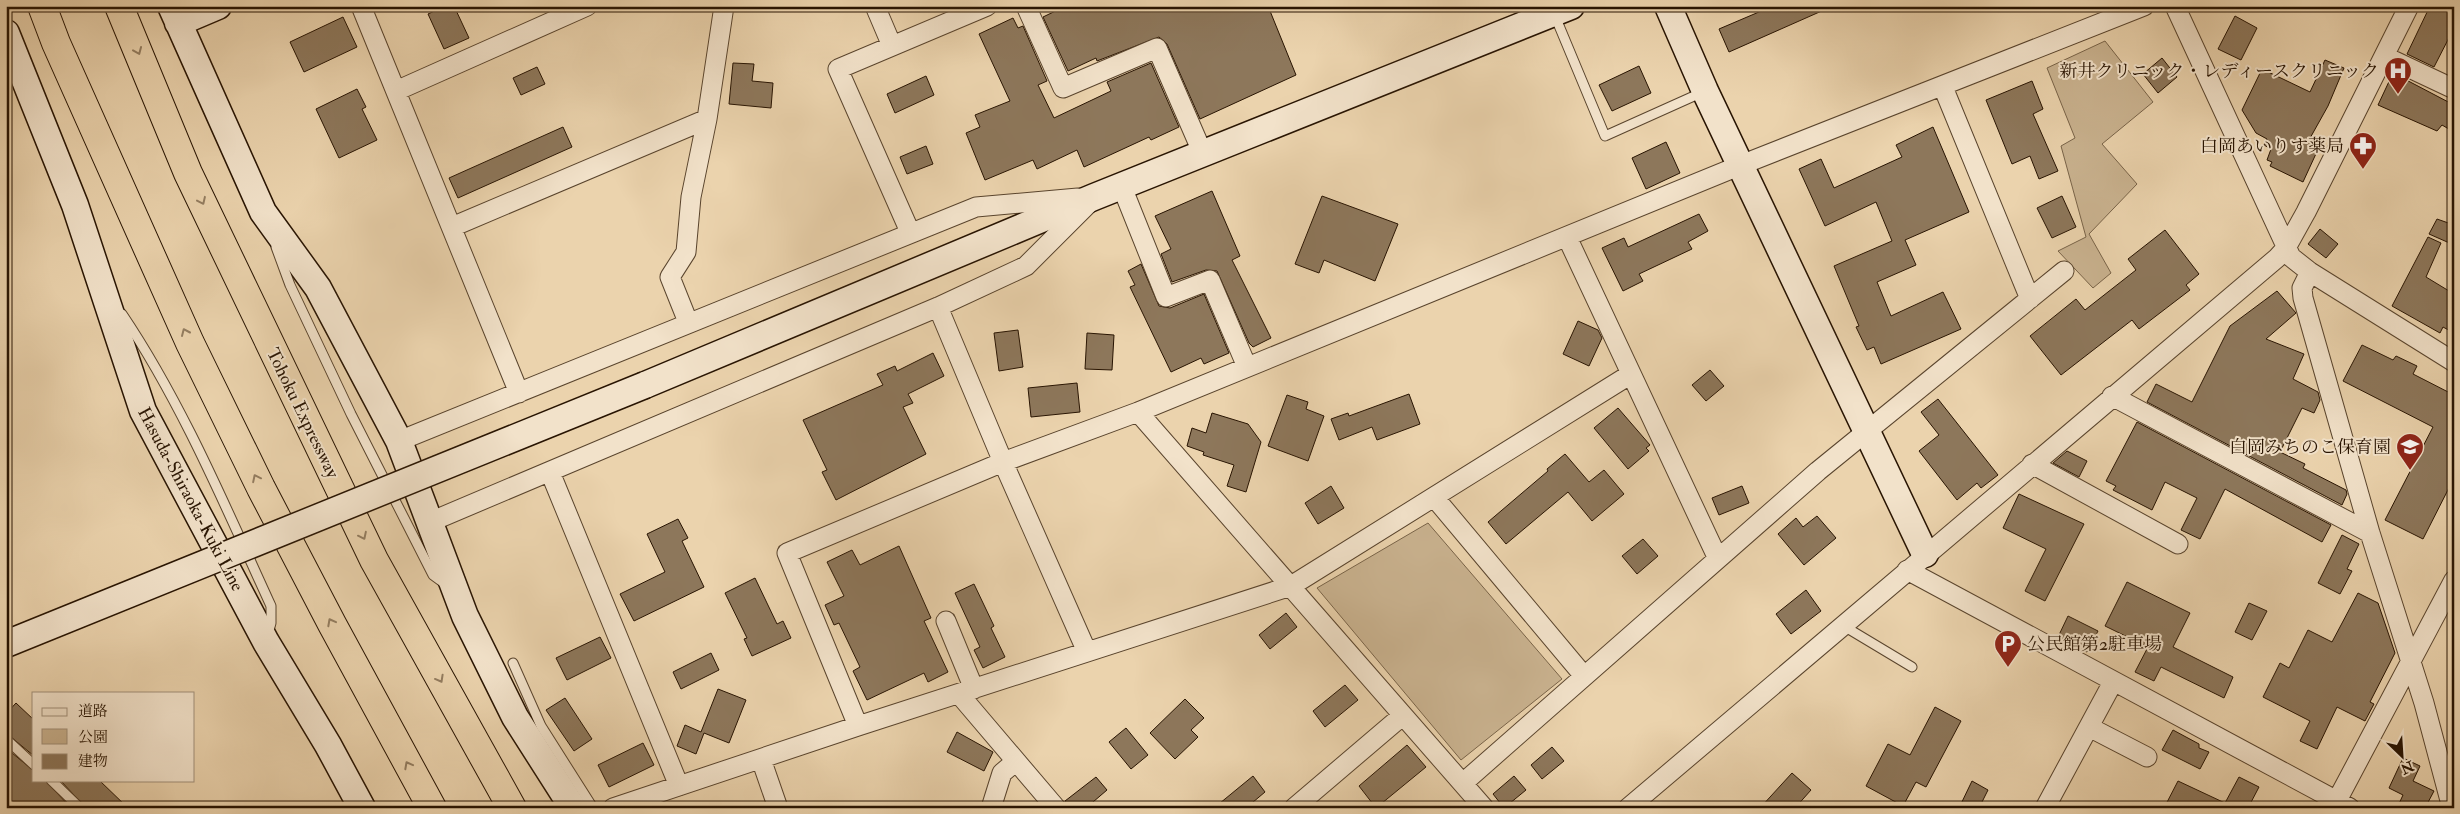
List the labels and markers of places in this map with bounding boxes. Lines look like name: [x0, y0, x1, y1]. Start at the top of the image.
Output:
hospital icon: 新井クリニック・レディースクリニック: [2383, 56, 2413, 95]
place label: 新井クリニック・レディースクリニック: [2060, 60, 2379, 83]
pharmacy icon: 白岡あいりす薬局: [2348, 131, 2378, 170]
place label: 白岡あいりす薬局: [2200, 135, 2344, 158]
school or university icon: 白岡みちのこ保育園: [2395, 432, 2425, 471]
place label: 白岡みちのこ保育園: [2229, 436, 2391, 459]
parking icon: 公民館第2駐車場: [1993, 629, 2023, 668]
place label: 公民館第2駐車場: [2027, 633, 2162, 656]

